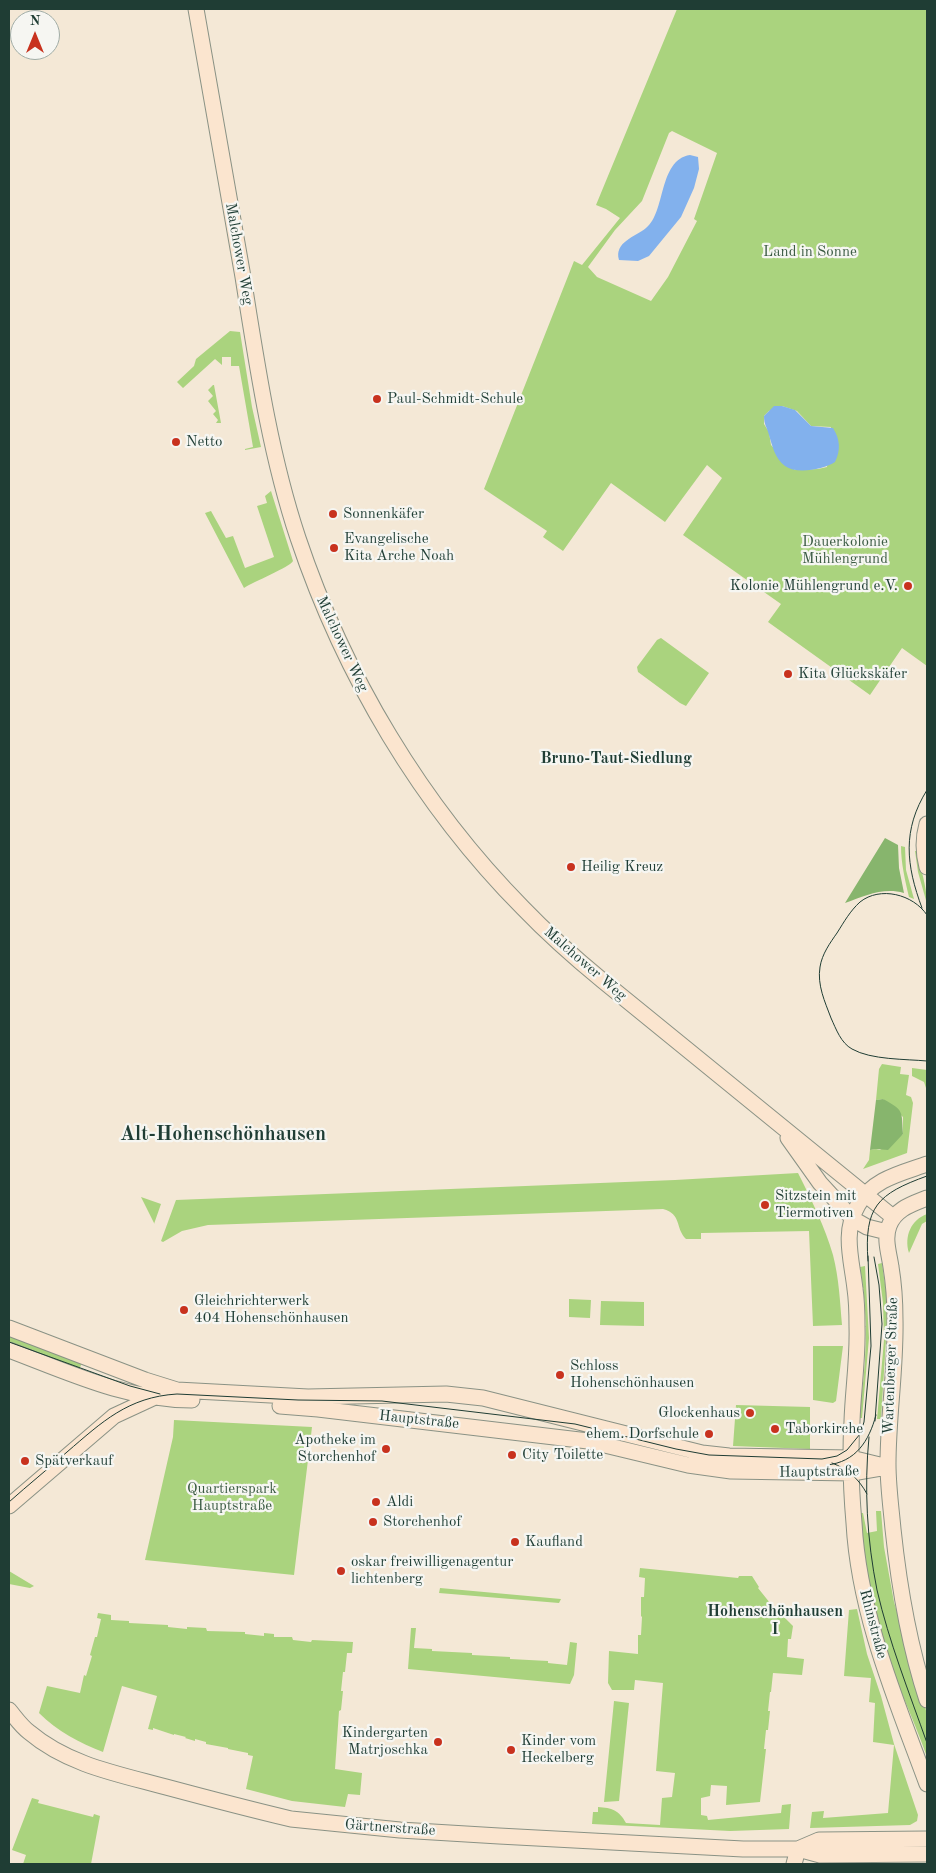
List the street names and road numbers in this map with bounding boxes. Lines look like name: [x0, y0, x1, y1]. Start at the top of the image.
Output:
street label: Malchower Weg: [221, 201, 257, 307]
street label: Malchower Weg: [312, 593, 372, 695]
street label: Malchower Weg: [540, 923, 630, 1005]
street label: Wartenberger Straße: [880, 1297, 902, 1435]
street label: Hauptstraße: [378, 1407, 460, 1433]
street label: Hauptstraße: [779, 1462, 859, 1482]
street label: Rhinstraße: [855, 1587, 891, 1661]
street label: Gärtnerstraße: [344, 1816, 436, 1840]

